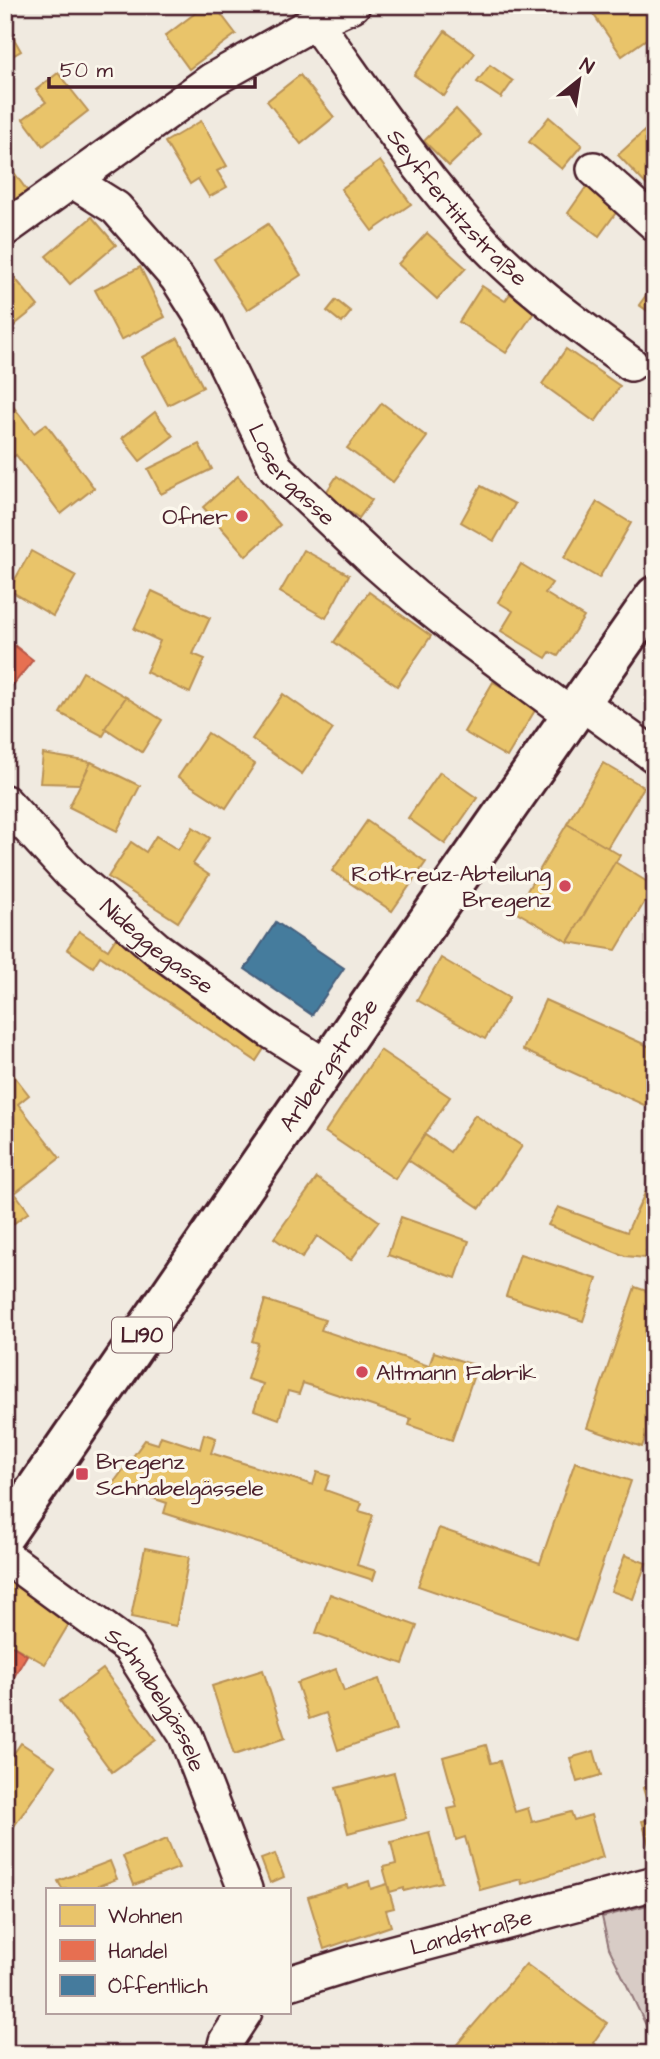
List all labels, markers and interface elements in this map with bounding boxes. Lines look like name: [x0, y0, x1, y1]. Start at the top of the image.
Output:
scale bar: [49, 46, 256, 90]
north arrow: [544, 46, 614, 116]
text: N: [575, 52, 599, 81]
text: 50 m: [60, 56, 114, 85]
street label: Seyffertitzstraße: [379, 122, 534, 294]
street label: Losergasse: [240, 419, 342, 533]
place label: Ofner: [162, 501, 228, 533]
marker: Ofner: [234, 508, 250, 524]
place label: Rotkreuz-Abteilung Bregenz: [351, 858, 552, 917]
marker: Rotkreuz-Abteilung Bregenz: [557, 878, 573, 894]
street label: Nideggegasse: [93, 891, 220, 1002]
street label: Arlbergstraße: [272, 992, 386, 1138]
road number: L190: [112, 1318, 172, 1352]
place label: Altmann Fabrik: [376, 1357, 536, 1389]
marker: Altmann Fabrik: [354, 1364, 370, 1380]
place label: Bregenz Schnabelgässele: [96, 1446, 264, 1505]
marker: Bregenz Schnabelgässele: [74, 1466, 90, 1482]
street label: Schnabelgässele: [98, 1620, 213, 1776]
legend: [46, 1888, 290, 2014]
street label: Landstraße: [407, 1901, 536, 1964]
text: Wohnen: [108, 1902, 182, 1931]
text: Handel: [108, 1937, 167, 1966]
text: Öffentlich: [108, 1972, 208, 2001]

